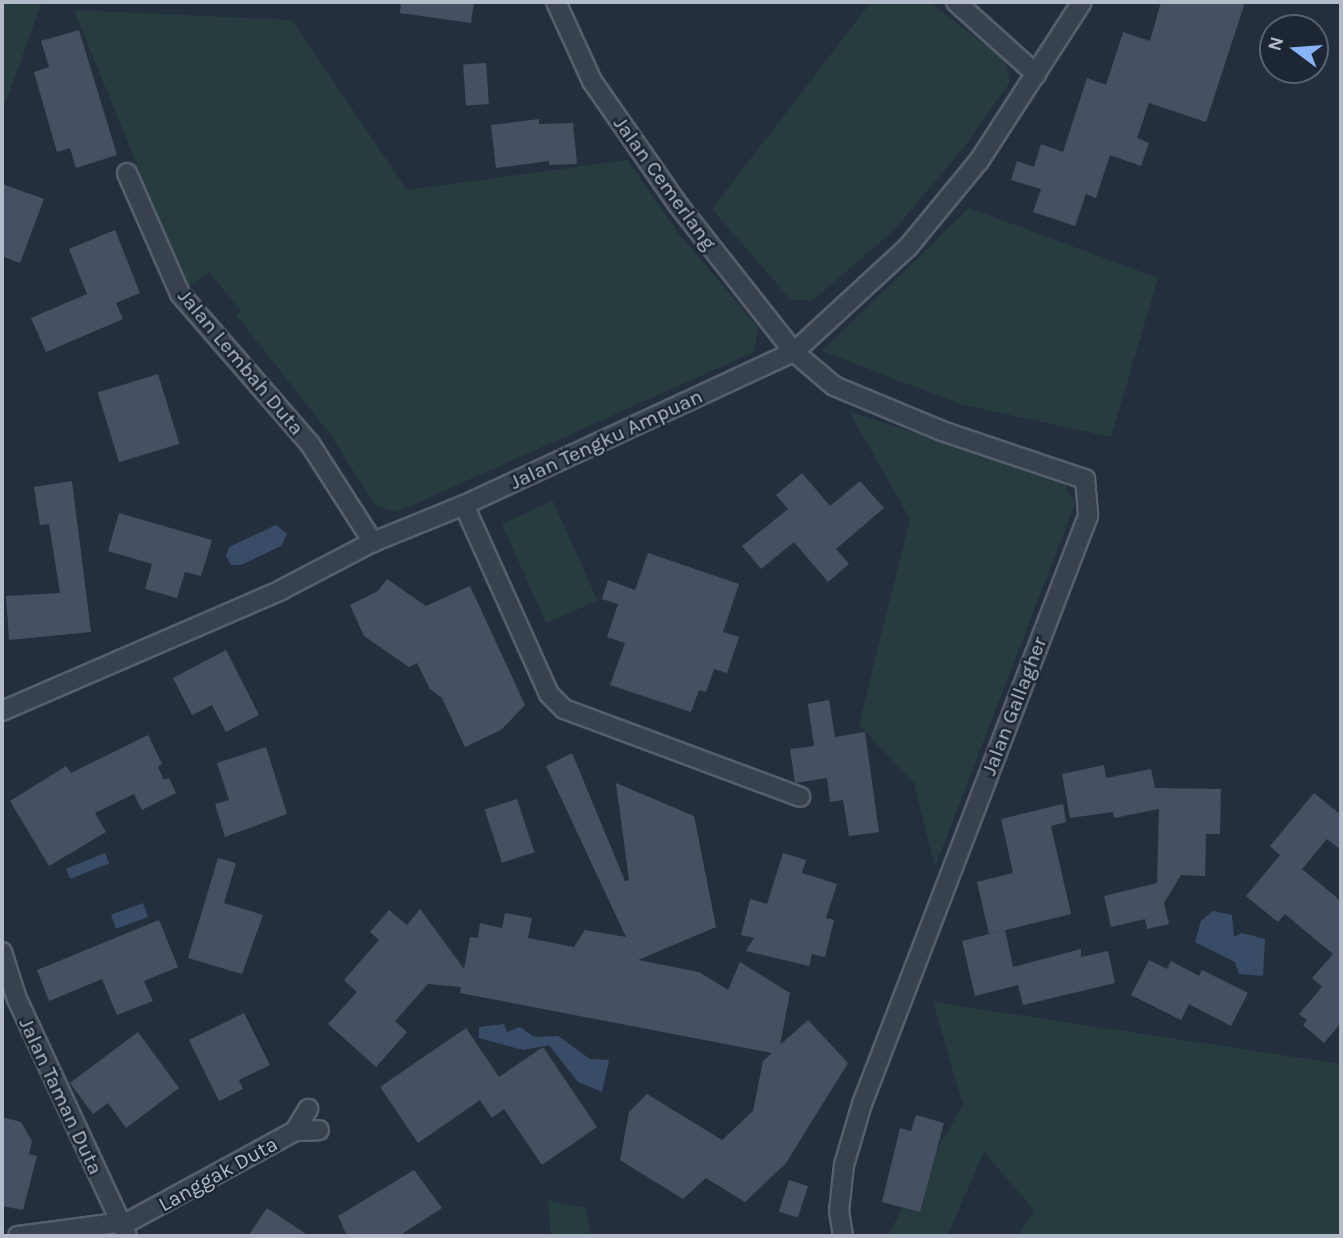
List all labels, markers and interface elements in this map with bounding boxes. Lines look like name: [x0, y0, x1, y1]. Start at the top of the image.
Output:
north arrow: [1259, 14, 1329, 84]
text: N: [1263, 34, 1288, 53]
street label: Jalan Cemerlang: [608, 111, 722, 255]
street label: Jalan Lembah Duta: [173, 284, 309, 440]
street label: Jalan Tengku Ampuan: [506, 383, 706, 495]
street label: Jalan Gallagher: [976, 633, 1052, 779]
street label: Jalan Taman Duta: [14, 1014, 108, 1178]
street label: Langgak Duta: [154, 1131, 282, 1217]

